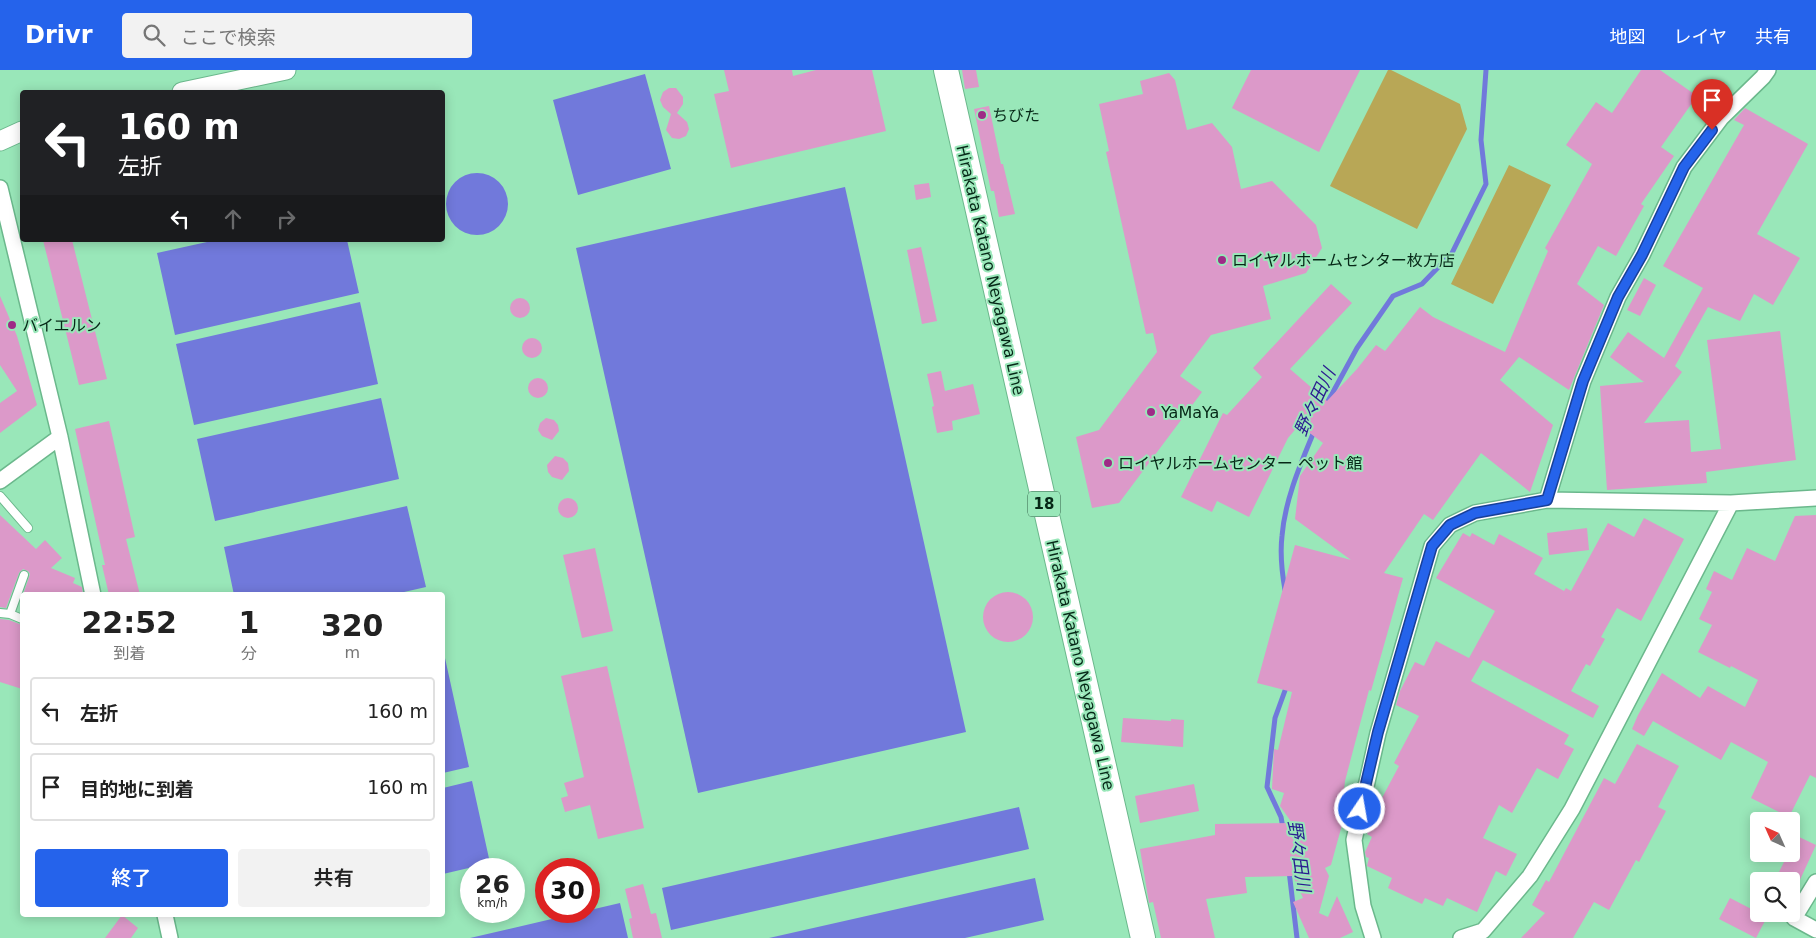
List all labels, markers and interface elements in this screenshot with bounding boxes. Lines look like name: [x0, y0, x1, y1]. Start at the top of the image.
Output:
search box: [122, 13, 472, 58]
text: Drivr: [25, 21, 92, 49]
icon: search: [140, 21, 168, 49]
text: ここで検索: [180, 26, 275, 48]
text: 地図: [1610, 26, 1646, 47]
text: レイヤ: [1674, 26, 1727, 47]
text: 共有: [1755, 26, 1791, 47]
pin: [1691, 79, 1733, 130]
icon: arrive: [1698, 86, 1726, 114]
place label: ちびた: [992, 106, 1040, 125]
text: 160 m: [118, 107, 240, 147]
marker: ちびた: [976, 109, 988, 121]
icon: left: [35, 110, 100, 175]
street label: Hirakata Katano Neyagawa Line: [952, 143, 1029, 397]
text: 左折: [118, 154, 162, 179]
icon: left: [166, 205, 194, 233]
icon: ahead: [219, 205, 247, 233]
icon: right: [272, 205, 300, 233]
place label: ロイヤルホームセンター枚方店: [1232, 251, 1455, 270]
marker: ロイヤルホームセンター枚方店: [1216, 254, 1228, 266]
place label: バイエルン: [22, 316, 102, 335]
marker: バイエルン: [6, 319, 18, 331]
water label: 野々田川: [1290, 363, 1340, 439]
place label: YaMaYa: [1160, 403, 1219, 422]
marker: YaMaYa: [1145, 406, 1157, 418]
place label: ロイヤルホームセンター ペット館: [1118, 454, 1362, 473]
marker: ロイヤルホームセンター ペット館: [1102, 457, 1114, 469]
road number: 18: [1028, 492, 1060, 516]
street label: Hirakata Katano Neyagawa Line: [1042, 538, 1119, 792]
text: 22:52: [82, 605, 177, 640]
text: 1: [239, 605, 259, 640]
text: 320: [321, 608, 384, 643]
text: m: [344, 643, 360, 662]
text: 到着: [113, 644, 145, 663]
text: 分: [241, 644, 257, 663]
icon: left: [37, 697, 65, 725]
text: 160 m: [367, 700, 428, 722]
text: 左折: [80, 702, 118, 724]
icon: arrive: [37, 773, 65, 801]
text: 160 m: [367, 776, 428, 798]
text: 目的地に到着: [80, 778, 194, 800]
position arrow: [1333, 782, 1385, 834]
north arrow: [1750, 812, 1800, 862]
map controls: [1750, 812, 1800, 922]
water label: 野々田川: [1284, 819, 1315, 895]
button: 終了: [35, 849, 228, 907]
button: 共有: [238, 849, 430, 907]
speed limit sign: 30: [535, 858, 600, 923]
text: 26: [475, 870, 510, 899]
button: search: [1750, 872, 1800, 922]
text: km/h: [477, 896, 508, 910]

